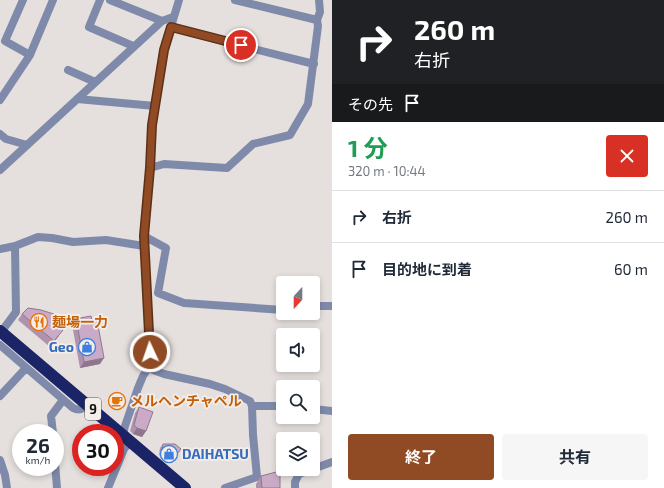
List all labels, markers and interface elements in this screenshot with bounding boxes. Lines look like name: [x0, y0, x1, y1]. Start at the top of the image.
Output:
text: 260 m: [414, 12, 495, 46]
icon: right: [348, 16, 400, 68]
pin: [224, 28, 258, 62]
icon: arrive: [230, 34, 252, 56]
text: 右折: [414, 49, 450, 71]
icon: arrive: [401, 92, 423, 114]
text: その先: [348, 95, 393, 113]
text: 1 分: [348, 133, 388, 162]
button: close: [606, 135, 648, 177]
text: 320 m · 10:44: [348, 163, 426, 179]
icon: right: [348, 206, 370, 228]
text: 右折: [382, 208, 412, 226]
text: 260 m: [605, 208, 648, 226]
icon: arrive: [348, 258, 370, 280]
text: 目的地に到着: [382, 260, 472, 278]
text: 60 m: [614, 260, 648, 278]
north arrow: [276, 276, 320, 320]
map controls: [276, 276, 320, 476]
restaurant icon: 麺場一力: [29, 312, 49, 332]
place label: 麺場一力: [52, 313, 108, 330]
button: sound: [276, 328, 320, 372]
position arrow: [129, 331, 171, 373]
shop icon: Geo: [77, 337, 97, 357]
place label: Geo: [49, 338, 74, 355]
button: search: [276, 380, 320, 424]
cafe icon: メルヘンチャペル: [107, 391, 127, 411]
place label: メルヘンチャペル: [130, 392, 242, 409]
road number: 9: [85, 398, 101, 420]
speed limit sign: 30: [72, 424, 124, 476]
button: layers: [276, 432, 320, 476]
text: 26: [26, 433, 50, 457]
button: 終了: [348, 434, 494, 480]
button: 共有: [502, 434, 648, 480]
shop icon: DAIHATSU: [159, 444, 179, 464]
place label: DAIHATSU: [182, 445, 249, 462]
text: km/h: [26, 454, 50, 466]

